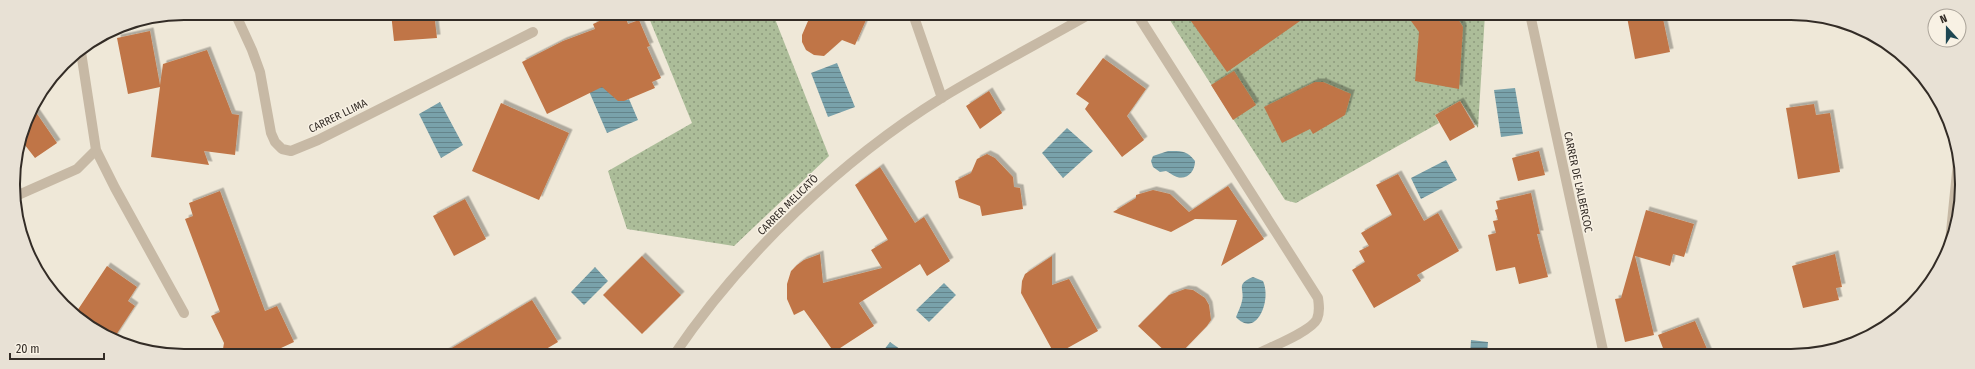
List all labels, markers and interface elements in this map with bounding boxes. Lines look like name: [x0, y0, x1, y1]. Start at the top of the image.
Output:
north arrow: [1927, 8, 1967, 48]
text: N: [1938, 12, 1949, 26]
street label: CARRER LLIMA: [307, 96, 370, 136]
street label: CARRER DE L'ALBERCOC: [1561, 131, 1595, 234]
street label: CARRER MELICATÒ: [754, 171, 821, 238]
scale bar: [10, 335, 104, 361]
text: 20 m: [16, 342, 40, 356]

